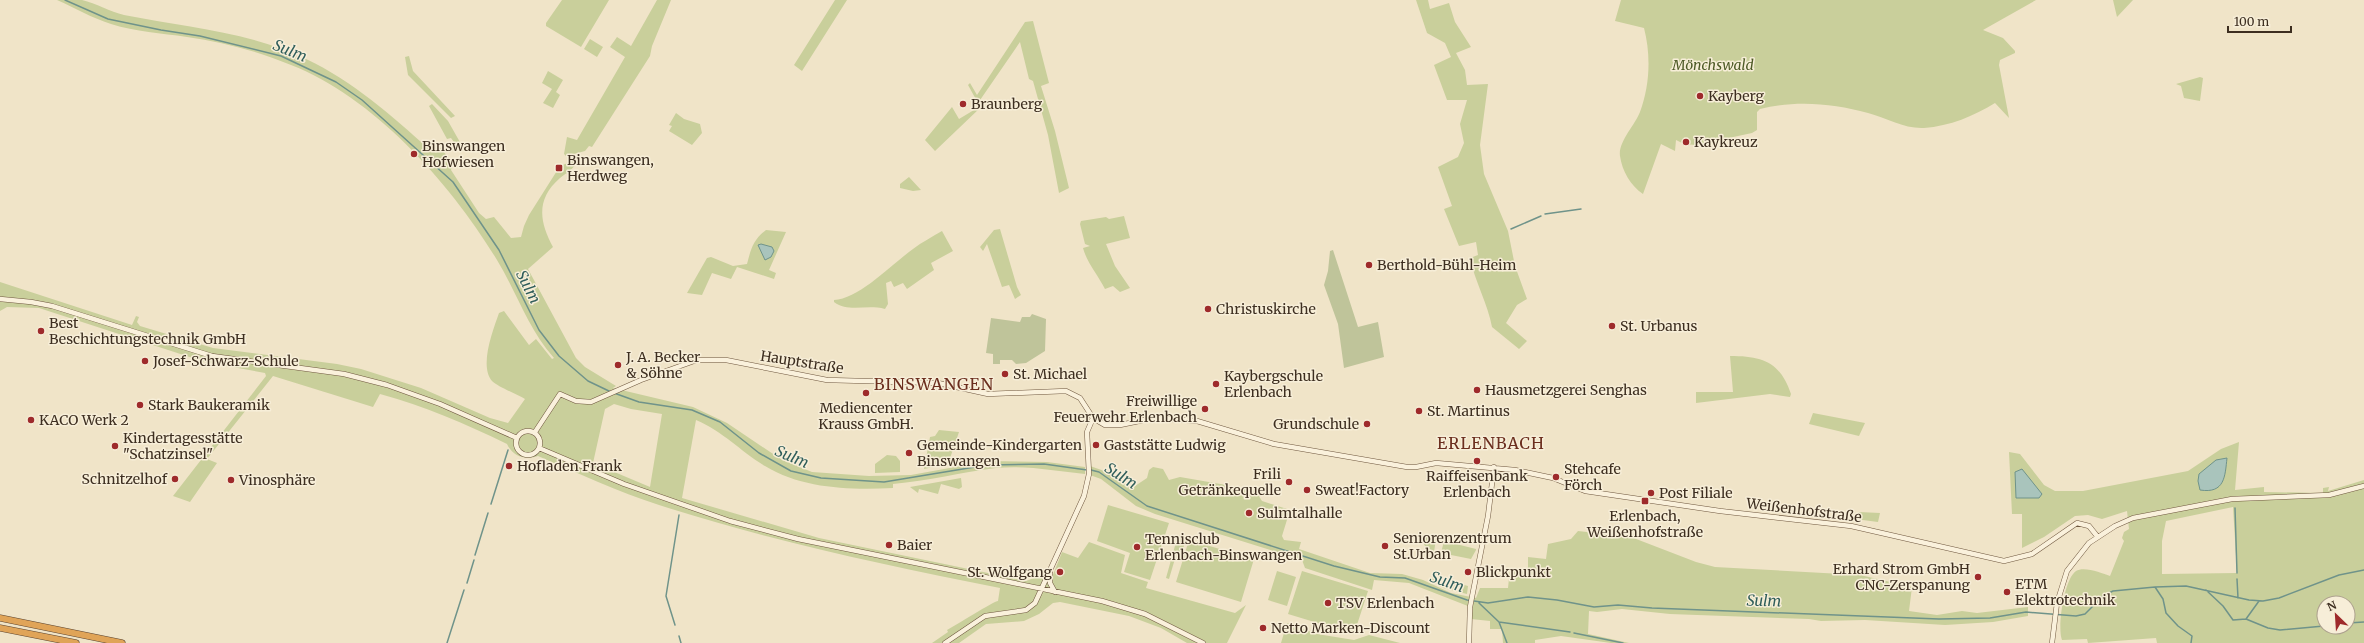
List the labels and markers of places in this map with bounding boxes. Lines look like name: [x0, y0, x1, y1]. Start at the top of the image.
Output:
place label: Kayberg: [1708, 87, 1764, 105]
marker: Kayberg: [1695, 91, 1705, 101]
place label: Braunberg: [971, 95, 1043, 113]
marker: Braunberg: [958, 99, 968, 109]
place label: Kaykreuz: [1694, 133, 1758, 151]
place label: Binswangen Hofwiesen: [422, 137, 505, 171]
marker: Kaykreuz: [1681, 137, 1691, 147]
marker: Binswangen Hofwiesen: [409, 149, 419, 159]
place label: Binswangen, Herdweg: [567, 151, 654, 185]
marker: Binswangen, Herdweg: [554, 163, 564, 173]
place label: Berthold-Bühl-Heim: [1377, 256, 1516, 274]
marker: Berthold-Bühl-Heim: [1364, 260, 1374, 270]
place label: Christuskirche: [1216, 300, 1316, 318]
marker: Christuskirche: [1203, 304, 1213, 314]
place label: Best Beschichtungstechnik GmbH: [49, 314, 246, 348]
place label: St. Urbanus: [1620, 317, 1697, 335]
marker: St. Urbanus: [1607, 321, 1617, 331]
marker: Best Beschichtungstechnik GmbH: [36, 326, 46, 336]
place label: J. A. Becker & Söhne: [625, 348, 700, 382]
place label: Josef-Schwarz-Schule: [152, 352, 299, 370]
marker: Josef-Schwarz-Schule: [140, 356, 150, 366]
marker: J. A. Becker & Söhne: [613, 360, 623, 370]
place label: St. Michael: [1013, 365, 1088, 383]
place label: Kaybergschule Erlenbach: [1224, 367, 1323, 401]
marker: St. Michael: [1000, 369, 1010, 379]
marker: Kaybergschule Erlenbach: [1211, 379, 1221, 389]
place label: Hausmetzgerei Senghas: [1485, 381, 1647, 399]
marker: Hausmetzgerei Senghas: [1472, 385, 1482, 395]
marker: Mediencenter Krauss GmbH.: [861, 388, 871, 398]
place label: Freiwillige Feuerwehr Erlenbach: [1053, 392, 1197, 426]
place label: Stark Baukeramik: [148, 396, 270, 414]
place label: Mediencenter Krauss GmbH.: [818, 399, 914, 433]
marker: Stark Baukeramik: [135, 400, 145, 410]
place label: St. Martinus: [1427, 402, 1510, 420]
marker: Freiwillige Feuerwehr Erlenbach: [1200, 404, 1210, 414]
marker: St. Martinus: [1414, 406, 1424, 416]
place label: KACO Werk 2: [39, 411, 129, 429]
marker: KACO Werk 2: [26, 415, 36, 425]
place label: Grundschule: [1273, 415, 1359, 433]
marker: Grundschule: [1362, 419, 1372, 429]
place label: Kindertagesstätte "Schatzinsel": [123, 429, 243, 463]
place label: Gemeinde-Kindergarten Binswangen: [917, 436, 1082, 470]
place label: Gaststätte Ludwig: [1104, 436, 1226, 454]
marker: Gaststätte Ludwig: [1091, 440, 1101, 450]
marker: Kindertagesstätte "Schatzinsel": [110, 441, 120, 451]
marker: Gemeinde-Kindergarten Binswangen: [904, 448, 914, 458]
marker: Raiffeisenbank Erlenbach: [1472, 456, 1482, 466]
place label: Hofladen Frank: [517, 457, 622, 475]
place label: Stehcafe Förch: [1564, 460, 1621, 494]
marker: Hofladen Frank: [504, 461, 514, 471]
place label: Frili Getränkequelle: [1178, 465, 1281, 499]
place label: Raiffeisenbank Erlenbach: [1426, 467, 1528, 501]
place label: Schnitzelhof: [82, 470, 168, 488]
place label: Vinosphäre: [238, 471, 315, 489]
marker: Stehcafe Förch: [1551, 472, 1561, 482]
marker: Schnitzelhof: [170, 474, 180, 484]
marker: Vinosphäre: [226, 475, 236, 485]
marker: Frili Getränkequelle: [1284, 477, 1294, 487]
place label: Sweat!Factory: [1315, 481, 1410, 499]
place label: Post Filiale: [1659, 484, 1733, 502]
marker: Sweat!Factory: [1302, 485, 1312, 495]
marker: Post Filiale: [1646, 488, 1656, 498]
marker: Erlenbach, Weißenhofstraße: [1640, 496, 1650, 506]
place label: Sulmtalhalle: [1257, 504, 1342, 522]
place label: Erlenbach, Weißenhofstraße: [1586, 507, 1703, 541]
marker: Sulmtalhalle: [1244, 508, 1254, 518]
place label: Seniorenzentrum St.Urban: [1393, 529, 1512, 563]
place label: Tennisclub Erlenbach-Binswangen: [1145, 530, 1302, 564]
place label: Baier: [897, 536, 932, 554]
marker: Baier: [884, 540, 894, 550]
marker: Seniorenzentrum St.Urban: [1380, 541, 1390, 551]
marker: Tennisclub Erlenbach-Binswangen: [1132, 542, 1142, 552]
place label: Erhard Strom GmbH CNC-Zerspanung: [1833, 560, 1971, 594]
place label: St. Wolfgang: [967, 563, 1053, 581]
place label: Blickpunkt: [1476, 563, 1551, 581]
marker: St. Wolfgang: [1055, 567, 1065, 577]
marker: Blickpunkt: [1463, 567, 1473, 577]
marker: Erhard Strom GmbH CNC-Zerspanung: [1973, 572, 1983, 582]
place label: ETM Elektrotechnik: [2015, 575, 2116, 609]
marker: ETM Elektrotechnik: [2002, 587, 2012, 597]
place label: TSV Erlenbach: [1336, 594, 1434, 612]
marker: TSV Erlenbach: [1323, 598, 1333, 608]
place label: Netto Marken-Discount: [1271, 619, 1431, 637]
marker: Netto Marken-Discount: [1258, 623, 1268, 633]

